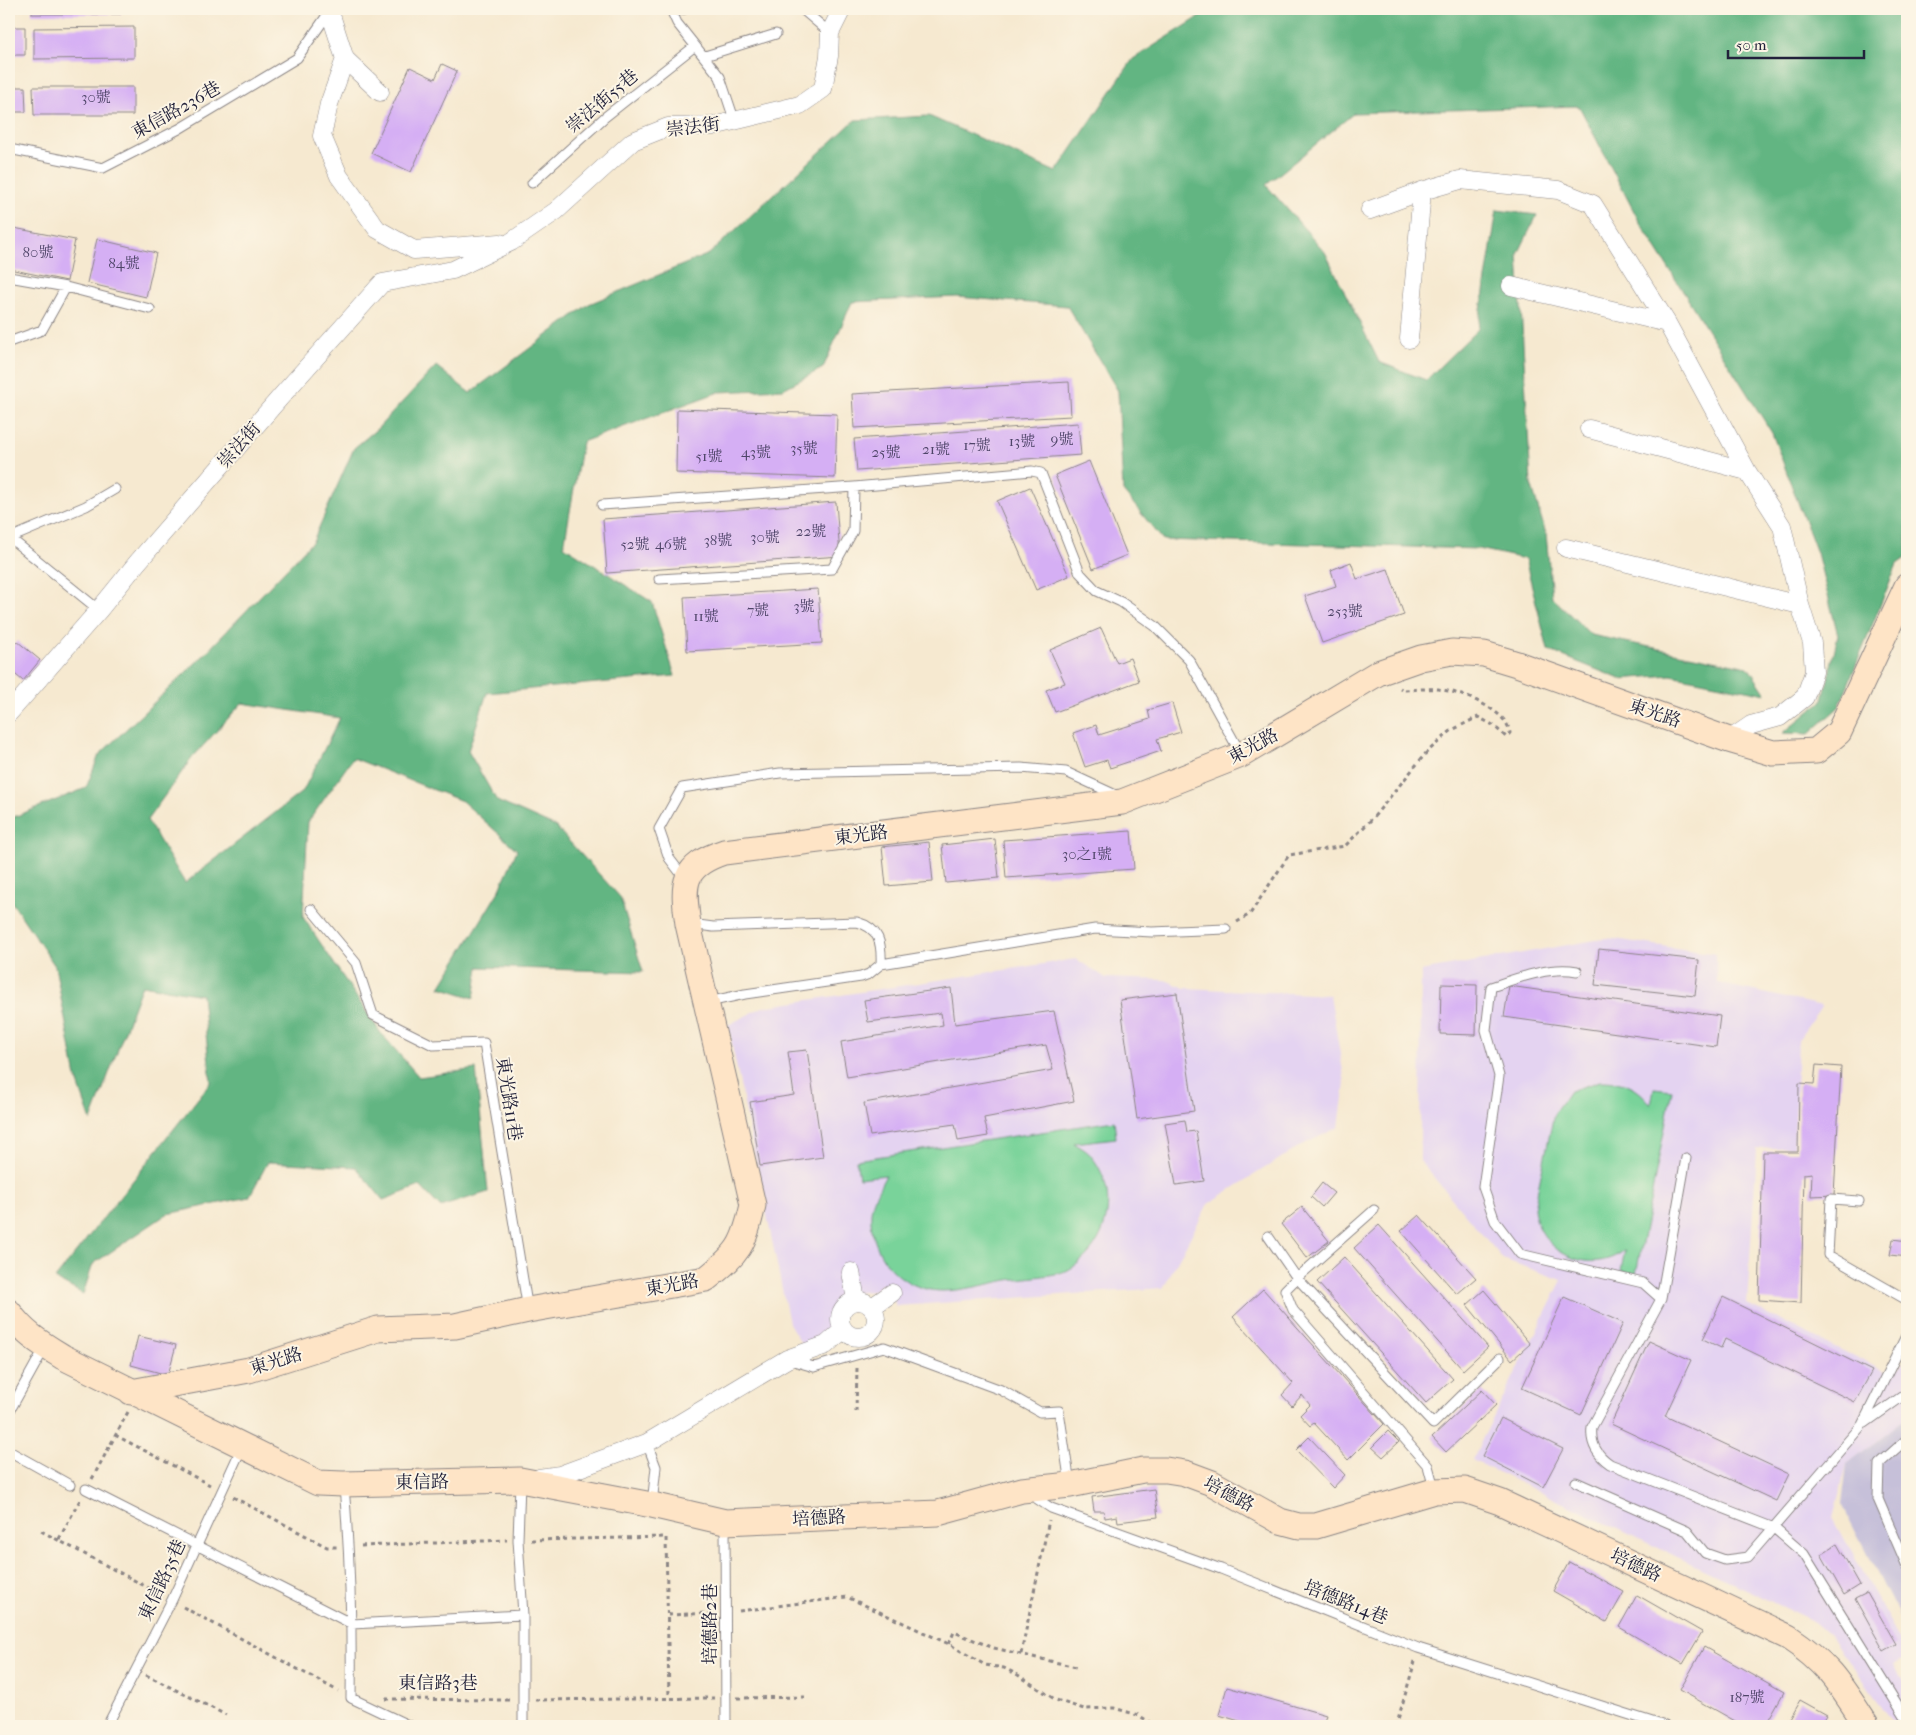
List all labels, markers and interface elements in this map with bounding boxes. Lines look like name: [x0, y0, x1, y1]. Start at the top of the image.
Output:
scale bar: [1728, 28, 1865, 60]
text: 50 m: [1736, 36, 1767, 54]
street label: 崇法街55巷: [562, 65, 643, 138]
street label: 東信路236巷: [128, 77, 224, 143]
house number: 30號: [81, 88, 111, 106]
street label: 崇法街: [665, 114, 721, 141]
house number: 80號: [23, 243, 53, 261]
house number: 84號: [108, 254, 140, 272]
street label: 崇法街: [214, 418, 265, 473]
house number: 9號: [1051, 430, 1073, 448]
house number: 13號: [1009, 432, 1035, 450]
house number: 17號: [963, 436, 991, 454]
house number: 35號: [790, 439, 818, 457]
house number: 21號: [922, 440, 950, 458]
house number: 43號: [741, 443, 771, 461]
house number: 25號: [871, 443, 901, 461]
house number: 51號: [696, 447, 722, 465]
house number: 22號: [796, 522, 826, 540]
house number: 30號: [750, 528, 780, 546]
house number: 38號: [704, 531, 732, 549]
house number: 52號: [620, 535, 650, 553]
house number: 46號: [655, 535, 687, 553]
house number: 3號: [793, 597, 815, 615]
house number: 7號: [747, 601, 769, 619]
house number: 253號: [1327, 602, 1363, 620]
house number: 11號: [693, 607, 719, 625]
street label: 東光路: [1626, 695, 1684, 732]
street label: 東光路: [1224, 724, 1282, 768]
street label: 東光路: [833, 822, 889, 849]
house number: 30之1號: [1062, 845, 1112, 863]
street label: 東光路11巷: [491, 1056, 526, 1143]
street label: 東光路: [644, 1270, 700, 1301]
street label: 東光路: [247, 1344, 305, 1379]
street label: 東信路: [395, 1472, 449, 1493]
street label: 培德路: [1200, 1472, 1258, 1516]
street label: 培德路: [792, 1507, 847, 1530]
street label: 東信路35巷: [135, 1536, 190, 1624]
street label: 培德路: [1607, 1545, 1665, 1586]
street label: 培德路14巷: [1301, 1576, 1391, 1629]
street label: 培德路2巷: [700, 1583, 721, 1665]
street label: 東信路3巷: [398, 1673, 478, 1694]
house number: 187號: [1729, 1688, 1765, 1706]

